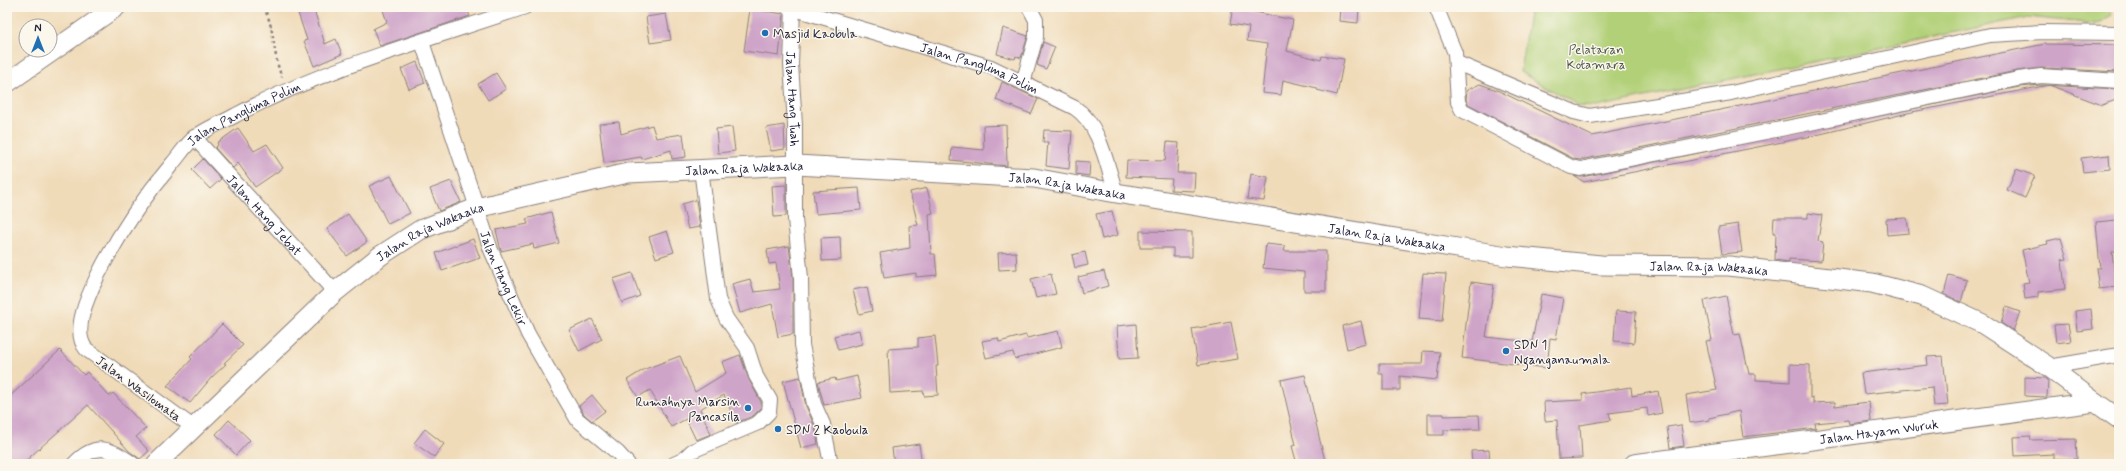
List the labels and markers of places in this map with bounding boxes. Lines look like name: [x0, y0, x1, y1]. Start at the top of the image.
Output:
place label: Masjid Kaobula: [773, 26, 858, 43]
marker: Masjid Kaobula: [760, 28, 770, 38]
place label: SDN 1 Nganganaumala: [1514, 337, 1610, 371]
marker: SDN 1 Nganganaumala: [1501, 346, 1511, 356]
place label: Rumahnya Marsin Pancasila: [635, 394, 740, 426]
marker: Rumahnya Marsin Pancasila: [743, 403, 753, 413]
place label: SDN 2 Kaobula: [786, 422, 869, 439]
marker: SDN 2 Kaobula: [773, 424, 783, 434]

